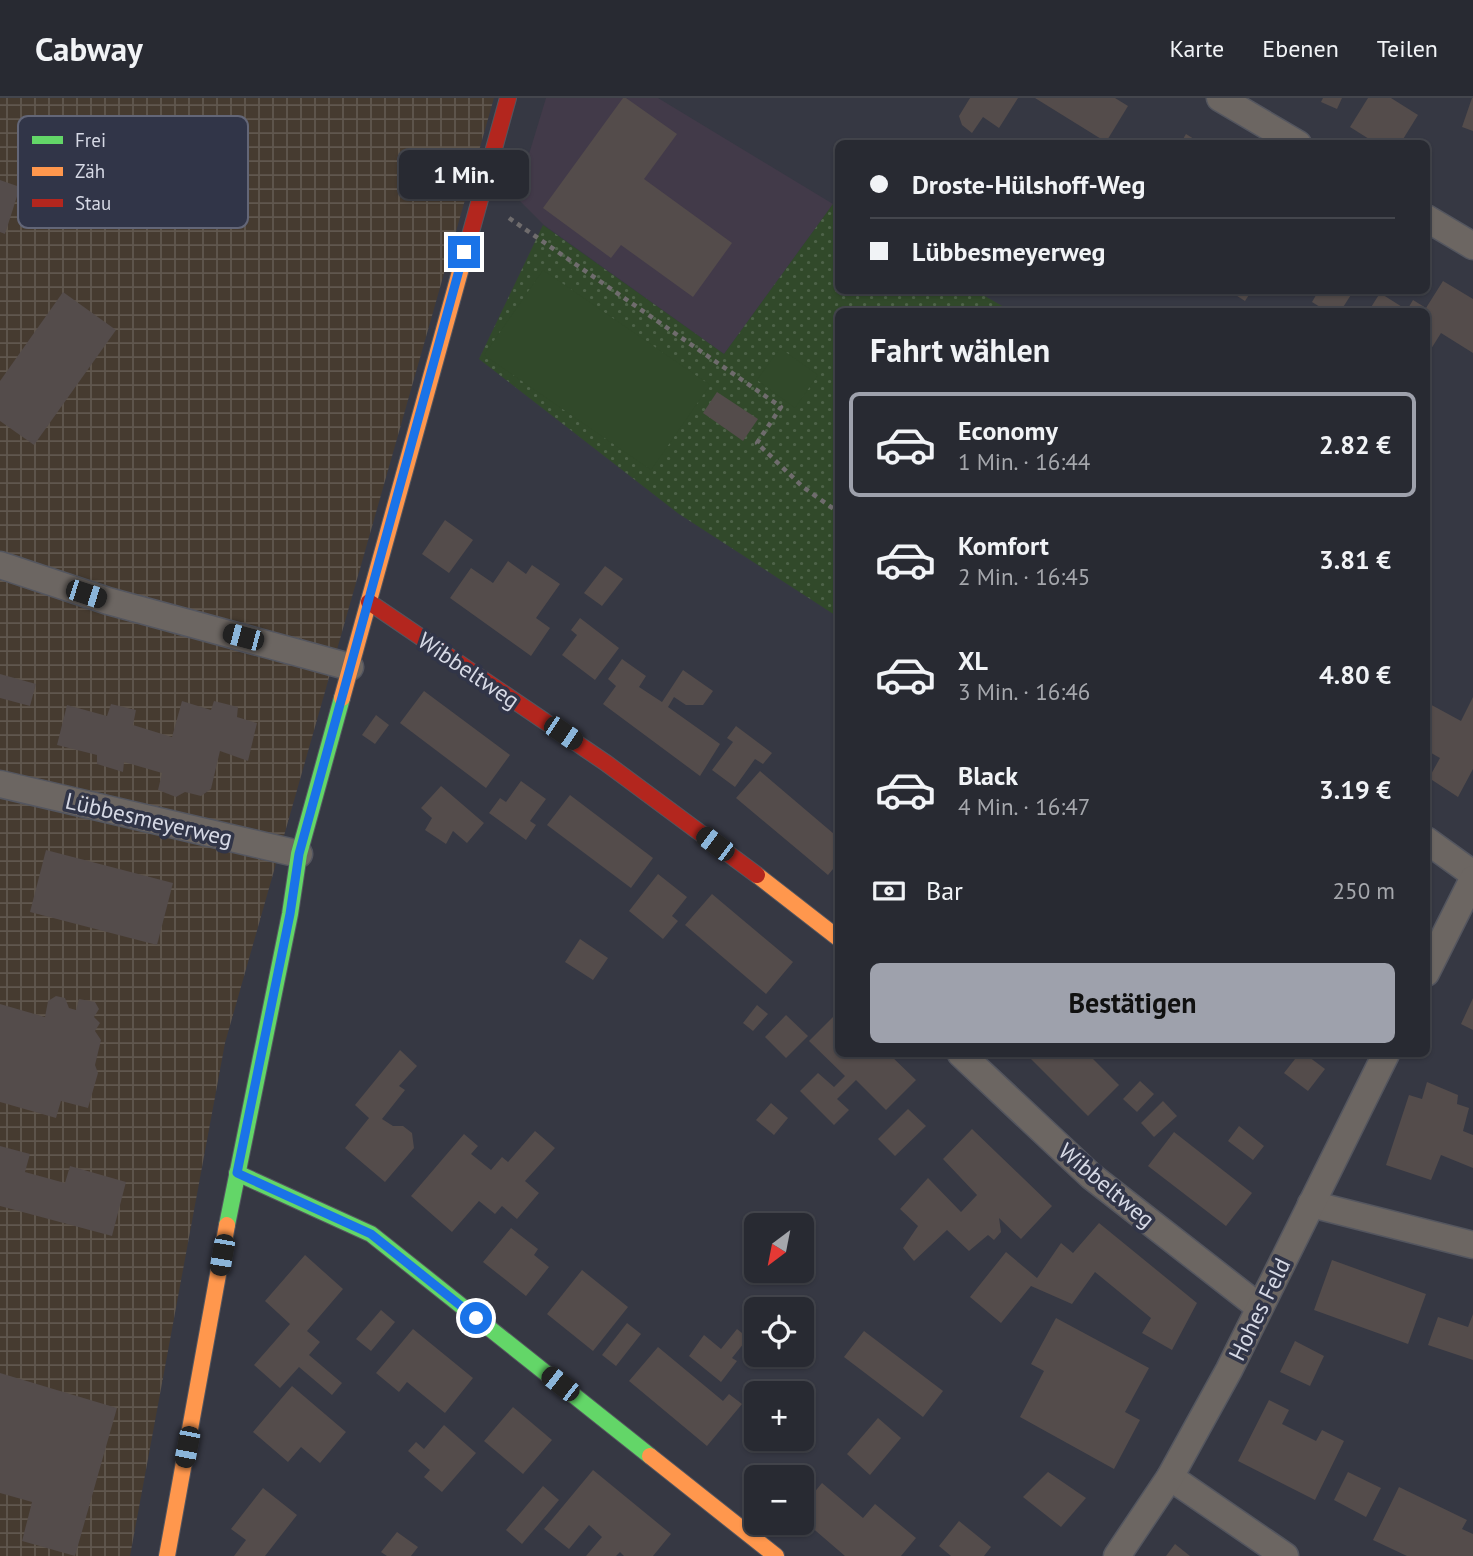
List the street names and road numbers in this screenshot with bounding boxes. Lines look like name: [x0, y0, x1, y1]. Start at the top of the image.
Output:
street label: Wibbeltweg: [413, 625, 525, 715]
street label: Lübbesmeyerweg: [63, 786, 235, 852]
street label: Wibbeltweg: [1053, 1136, 1161, 1234]
street label: Hohes Feld: [1222, 1253, 1296, 1365]

